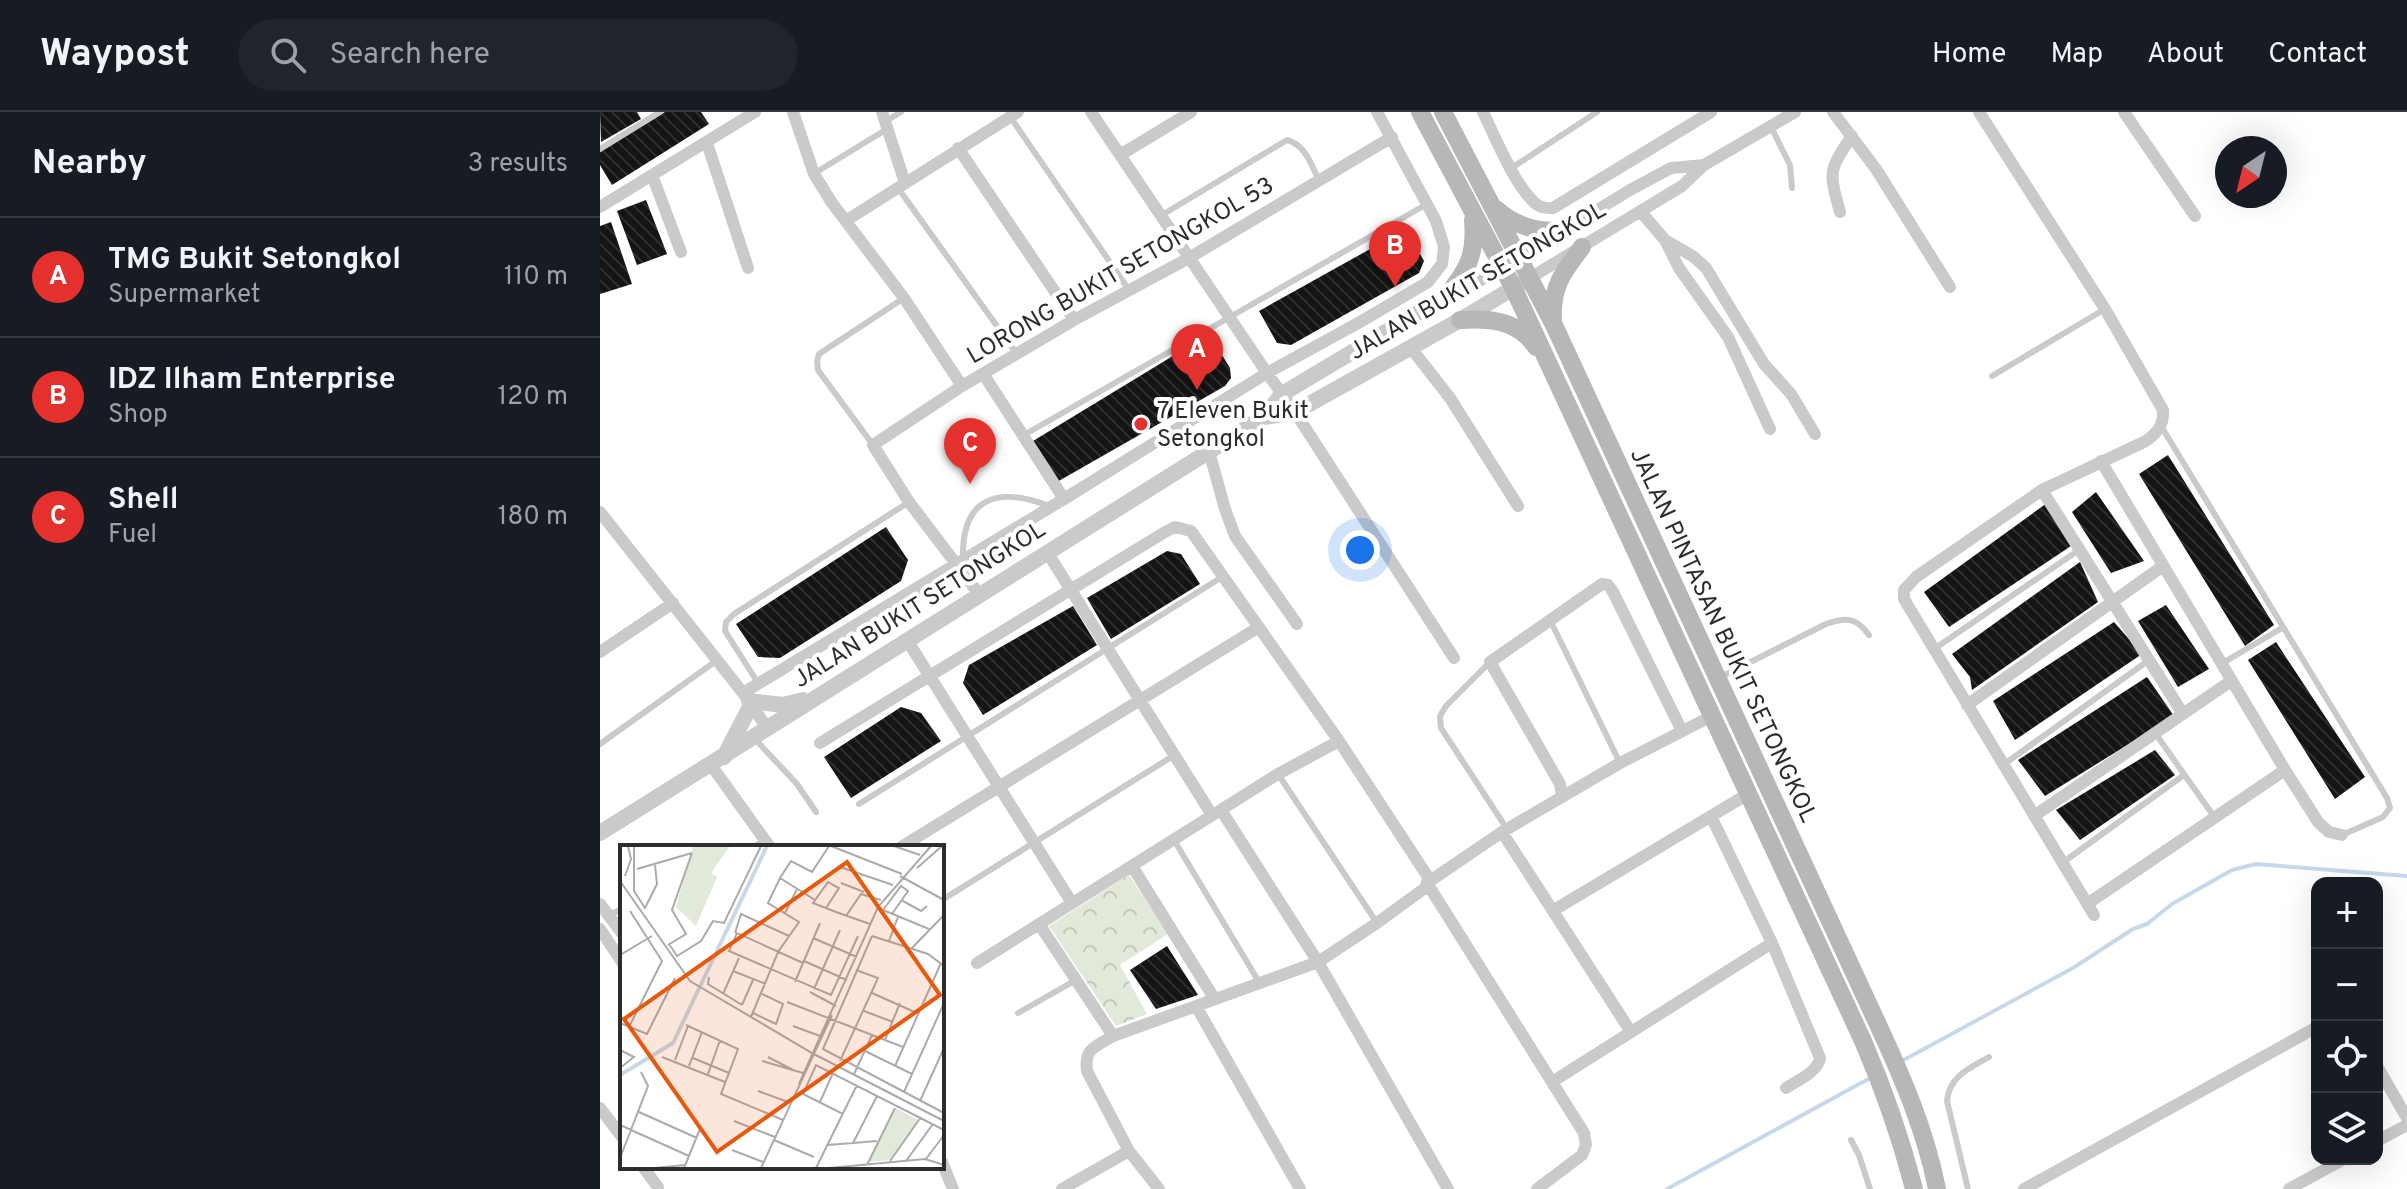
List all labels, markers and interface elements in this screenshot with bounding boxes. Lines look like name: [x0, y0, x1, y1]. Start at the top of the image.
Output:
search box: [238, 19, 798, 91]
text: Waypost: [40, 31, 190, 80]
icon: search: [266, 33, 310, 77]
text: Search here: [330, 37, 490, 74]
text: Home: [1932, 37, 2006, 73]
text: Map: [2050, 37, 2103, 73]
text: About: [2147, 37, 2224, 73]
text: Contact: [2268, 37, 2367, 73]
north arrow: [2215, 136, 2287, 208]
text: Nearby: [32, 143, 147, 186]
text: 3 results: [468, 148, 568, 181]
street label: LORONG BUKIT SETONGKOL 53: [962, 171, 1280, 372]
street label: JALAN BUKIT SETONGKOL: [1343, 194, 1611, 366]
pin: B: [1369, 221, 1421, 287]
text: TMG Bukit Setongkol: [108, 242, 401, 279]
text: A: [49, 261, 67, 294]
text: 110 m: [504, 261, 568, 294]
text: Supermarket: [108, 279, 260, 312]
pin: A: [1171, 324, 1223, 390]
text: IDZ Ilham Enterprise: [108, 362, 395, 399]
text: B: [49, 381, 67, 414]
text: 120 m: [498, 381, 568, 414]
place label: 7 Eleven Bukit Setongkol: [1157, 397, 1309, 455]
text: Shop: [108, 399, 168, 432]
marker: 7 Eleven Bukit Setongkol: [1132, 415, 1150, 433]
pin: C: [944, 418, 996, 484]
street label: JALAN PINTASAN BUKIT SETONGKOL: [1622, 444, 1822, 828]
text: Shell: [108, 482, 178, 519]
text: C: [50, 501, 66, 534]
text: 180 m: [498, 501, 568, 534]
street label: JALAN BUKIT SETONGKOL: [788, 516, 1052, 696]
text: Fuel: [108, 519, 157, 552]
your location: [1340, 530, 1380, 570]
inset map: [620, 845, 944, 1169]
map controls: [2311, 877, 2383, 1165]
button: +: [2311, 877, 2383, 949]
button: −: [2311, 949, 2383, 1021]
button: locate: [2311, 1021, 2383, 1093]
button: layers: [2311, 1093, 2383, 1165]

